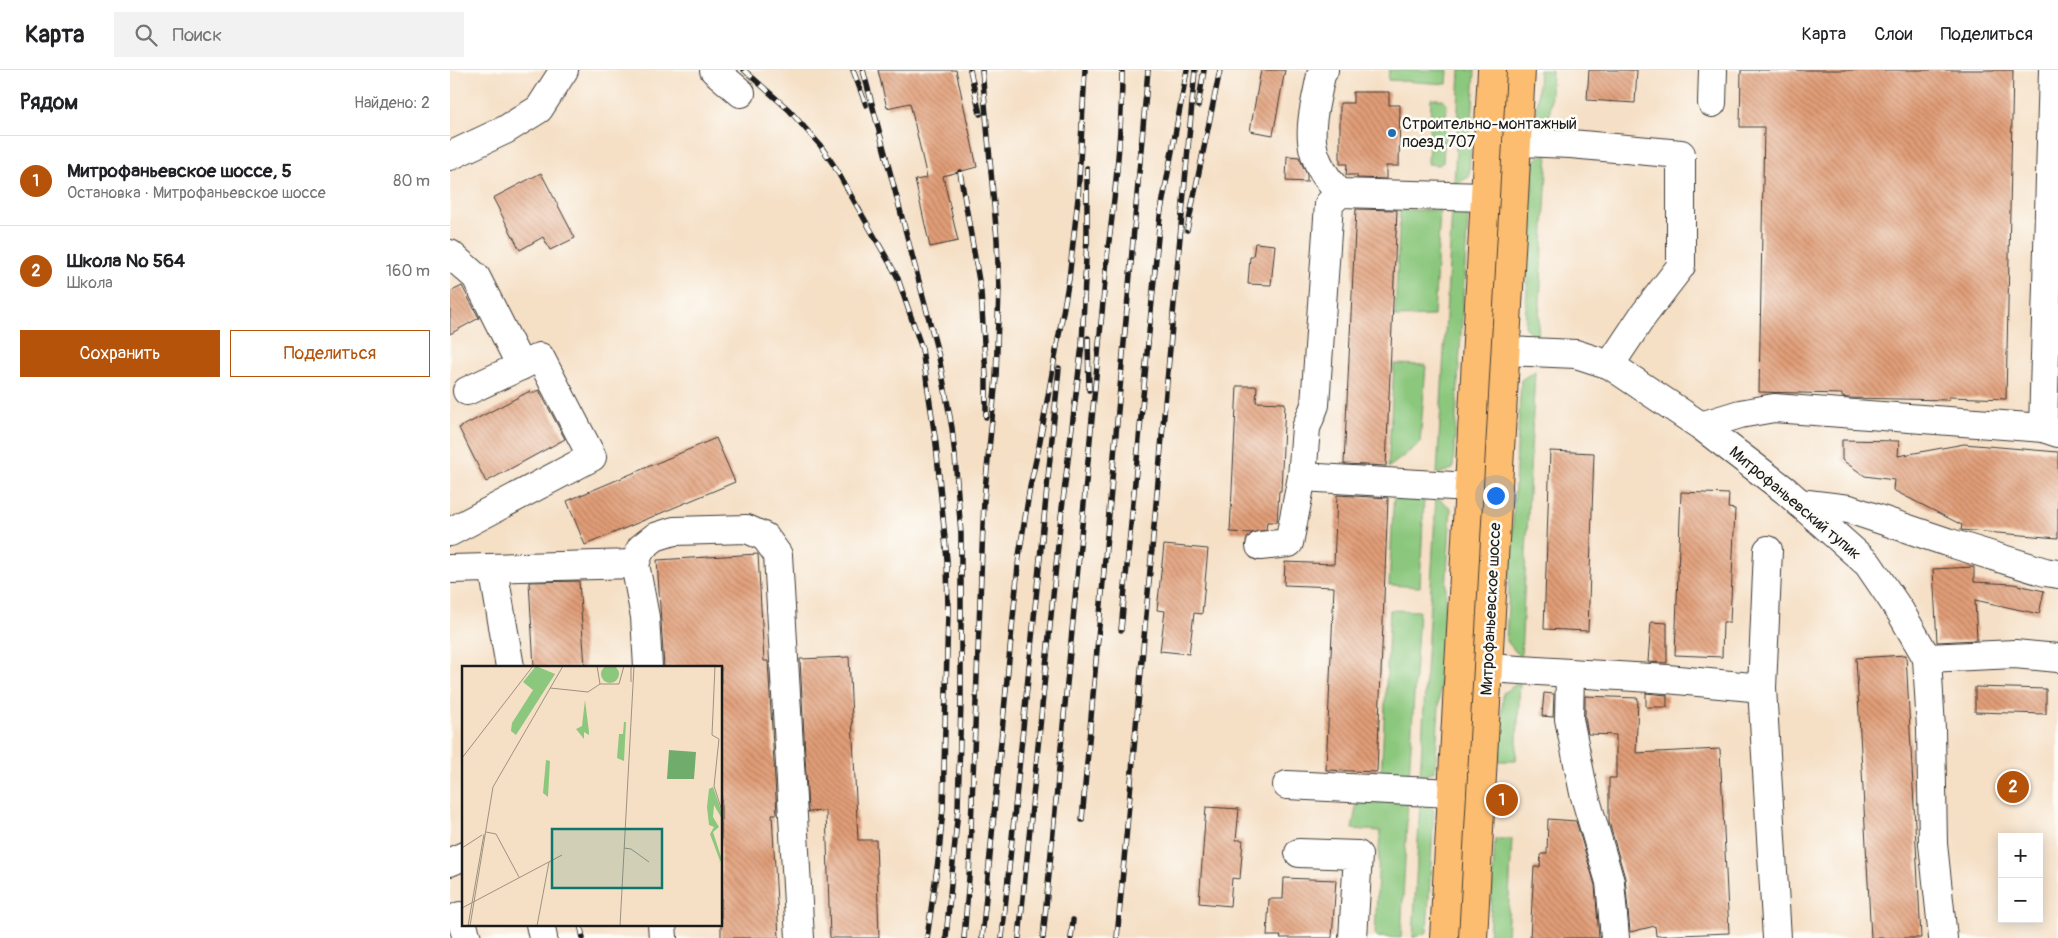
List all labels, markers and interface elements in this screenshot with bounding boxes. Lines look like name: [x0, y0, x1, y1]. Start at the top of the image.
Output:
search box: [114, 12, 464, 57]
text: Карта: [25, 20, 84, 49]
icon: search: [132, 21, 160, 49]
text: Поиск: [172, 23, 222, 47]
text: Карта: [1802, 23, 1846, 46]
text: Слои: [1874, 23, 1912, 46]
text: Поделиться: [1940, 23, 2033, 46]
text: Рядом: [20, 89, 78, 116]
text: Найдено: 2: [354, 93, 430, 113]
place label: Строительно-монтажный поезд 707: [1402, 114, 1577, 152]
marker: Строительно-монтажный поезд 707: [1386, 127, 1398, 139]
text: Митрофаньевское шоссе, 5: [67, 159, 292, 183]
text: 1: [33, 171, 39, 191]
text: 80 m: [393, 171, 430, 191]
text: Остановка · Митрофаньевское шоссе: [67, 183, 326, 203]
text: Школа № 564: [67, 249, 185, 273]
text: 2: [32, 261, 40, 281]
text: 160 m: [386, 261, 430, 281]
text: Школа: [67, 273, 113, 293]
button: Сохранить: [20, 330, 220, 377]
button: Поделиться: [230, 330, 430, 377]
street label: Митрофаньевский тупик: [1725, 442, 1865, 564]
your location: [1483, 483, 1509, 509]
street label: Митрофаньевское шоссе: [1476, 522, 1506, 696]
inset map: [462, 666, 722, 926]
pin: 2: [1997, 768, 2029, 806]
pin: 1: [1486, 781, 1518, 819]
map controls: [1998, 833, 2043, 923]
button: +: [1998, 833, 2043, 878]
button: −: [1998, 878, 2043, 923]

